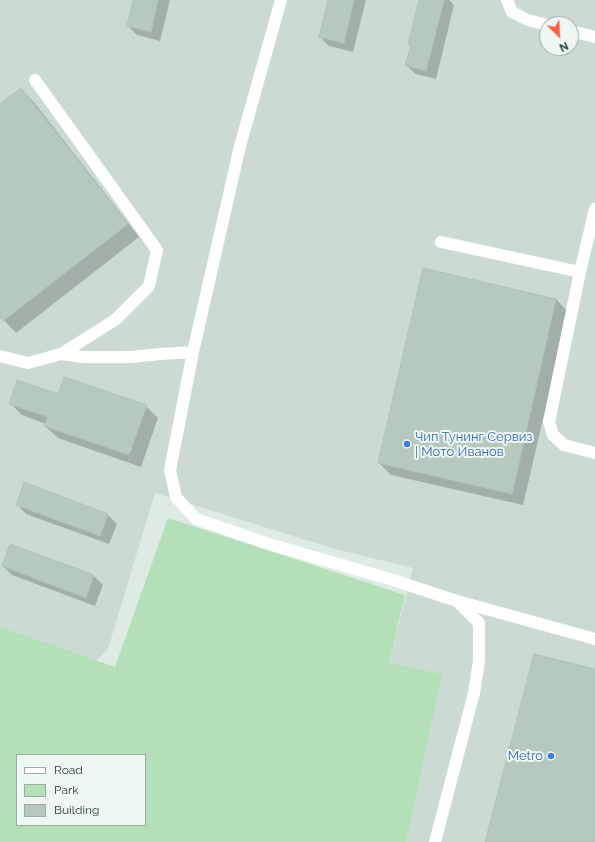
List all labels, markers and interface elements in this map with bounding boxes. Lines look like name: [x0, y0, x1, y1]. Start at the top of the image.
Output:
north arrow: [539, 16, 579, 56]
text: N: [557, 39, 570, 54]
place label: Чип Тунинг Сервиз | Мото Иванов: [415, 429, 532, 460]
marker: Чип Тунинг Сервиз | Мото Иванов: [402, 439, 412, 449]
place label: Metro: [508, 748, 543, 764]
marker: Metro: [546, 751, 556, 761]
legend: [16, 754, 146, 826]
text: Road: [54, 763, 83, 777]
text: Park: [54, 783, 79, 797]
text: Building: [54, 803, 100, 817]

